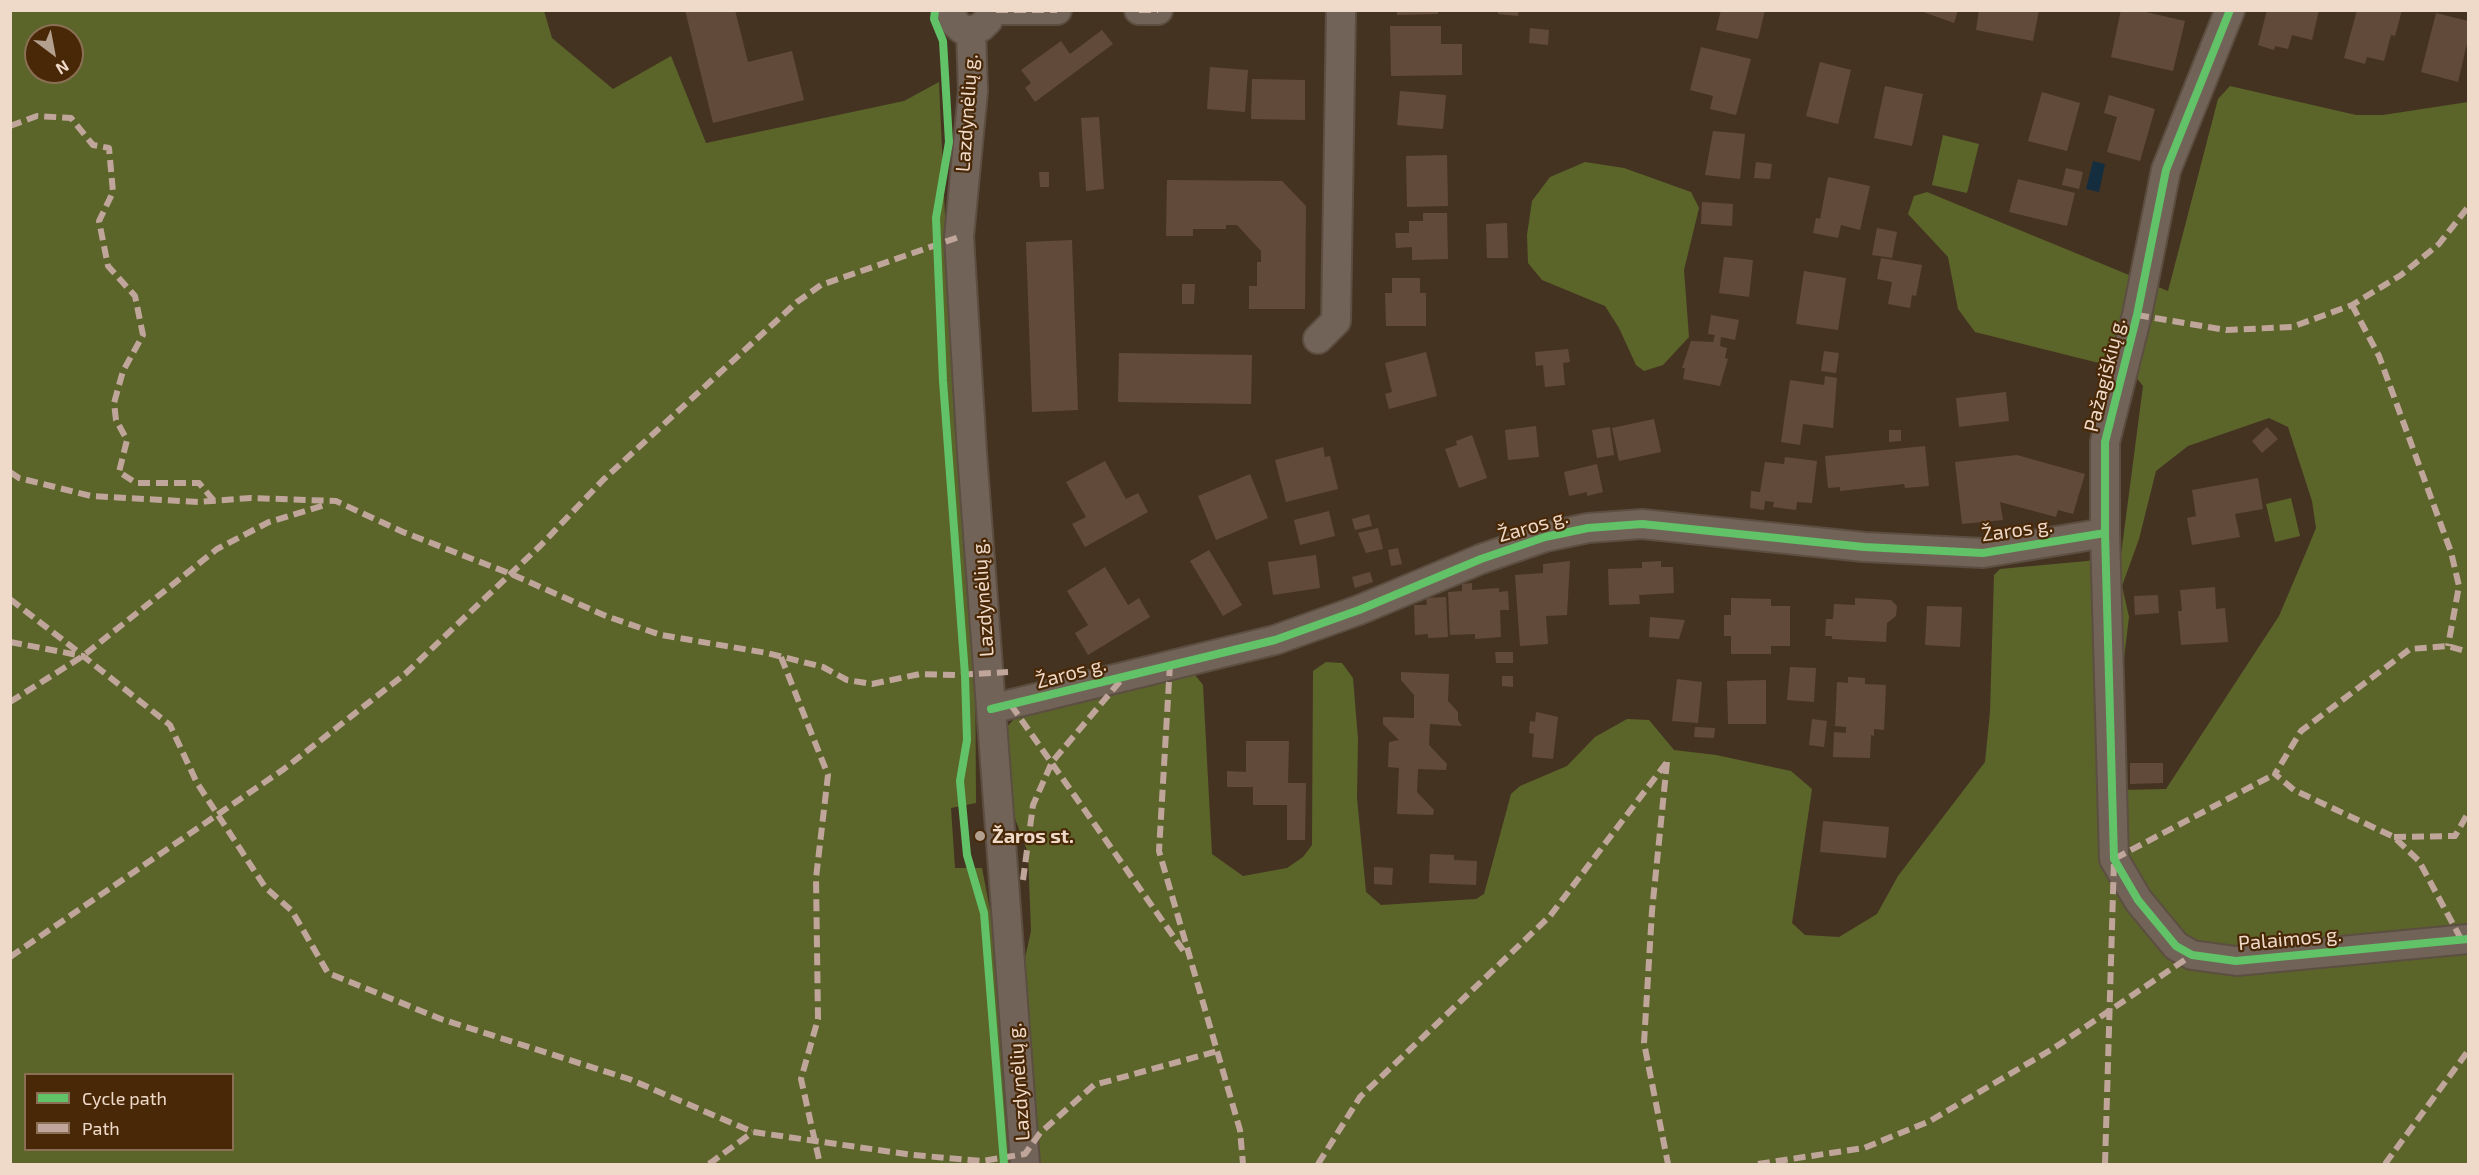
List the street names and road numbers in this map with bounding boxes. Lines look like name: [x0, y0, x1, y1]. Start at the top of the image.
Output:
street label: Lazdynėlių g.: [951, 53, 983, 173]
street label: Pažagiškių g.: [2079, 315, 2131, 435]
street label: Žaros g.: [1495, 505, 1571, 547]
street label: Žaros g.: [1980, 513, 2054, 547]
street label: Lazdynėlių g.: [967, 538, 999, 658]
street label: Žaros g.: [1033, 652, 1109, 694]
street label: Palaimos g.: [2237, 923, 2343, 955]
street label: Lazdynėlių g.: [1003, 1022, 1035, 1142]

